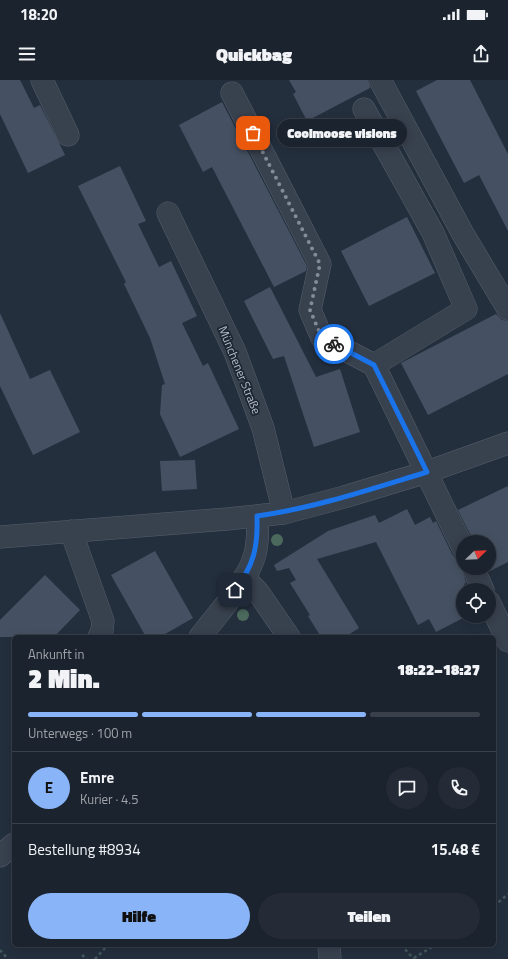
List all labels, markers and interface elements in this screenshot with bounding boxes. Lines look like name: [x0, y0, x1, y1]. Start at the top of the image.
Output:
text: 18:20: [20, 3, 57, 26]
text: Quickbag: [216, 41, 292, 68]
icon: menu: [16, 43, 38, 65]
icon: share: [470, 43, 492, 65]
pin: [236, 116, 270, 150]
callout: Coolmoose visions: [277, 119, 407, 147]
icon: bag: [242, 122, 264, 144]
text: Coolmoose visions: [287, 123, 397, 143]
street label: Münchener Straße: [214, 323, 266, 417]
courier: [314, 324, 354, 364]
icon: bike: [323, 333, 345, 355]
north arrow: [456, 535, 496, 575]
map controls: [456, 535, 496, 623]
pin: [218, 573, 252, 607]
icon: home: [224, 579, 246, 601]
button: locate: [456, 583, 496, 623]
text: Ankunft in: [28, 644, 84, 664]
text: 18:22–18:27: [397, 658, 480, 681]
text: 2 Min.: [28, 659, 100, 698]
text: Unterwegs · 100 m: [28, 723, 132, 743]
text: Emre: [80, 766, 114, 789]
button: chat: [386, 767, 428, 809]
button: phone: [438, 767, 480, 809]
text: E: [45, 776, 53, 799]
text: Kurier · 4.5: [80, 789, 138, 809]
text: Bestellung #8934: [28, 838, 141, 861]
text: 15.48 €: [431, 838, 480, 861]
button: Hilfe: [28, 893, 250, 939]
button: Teilen: [258, 893, 480, 939]

